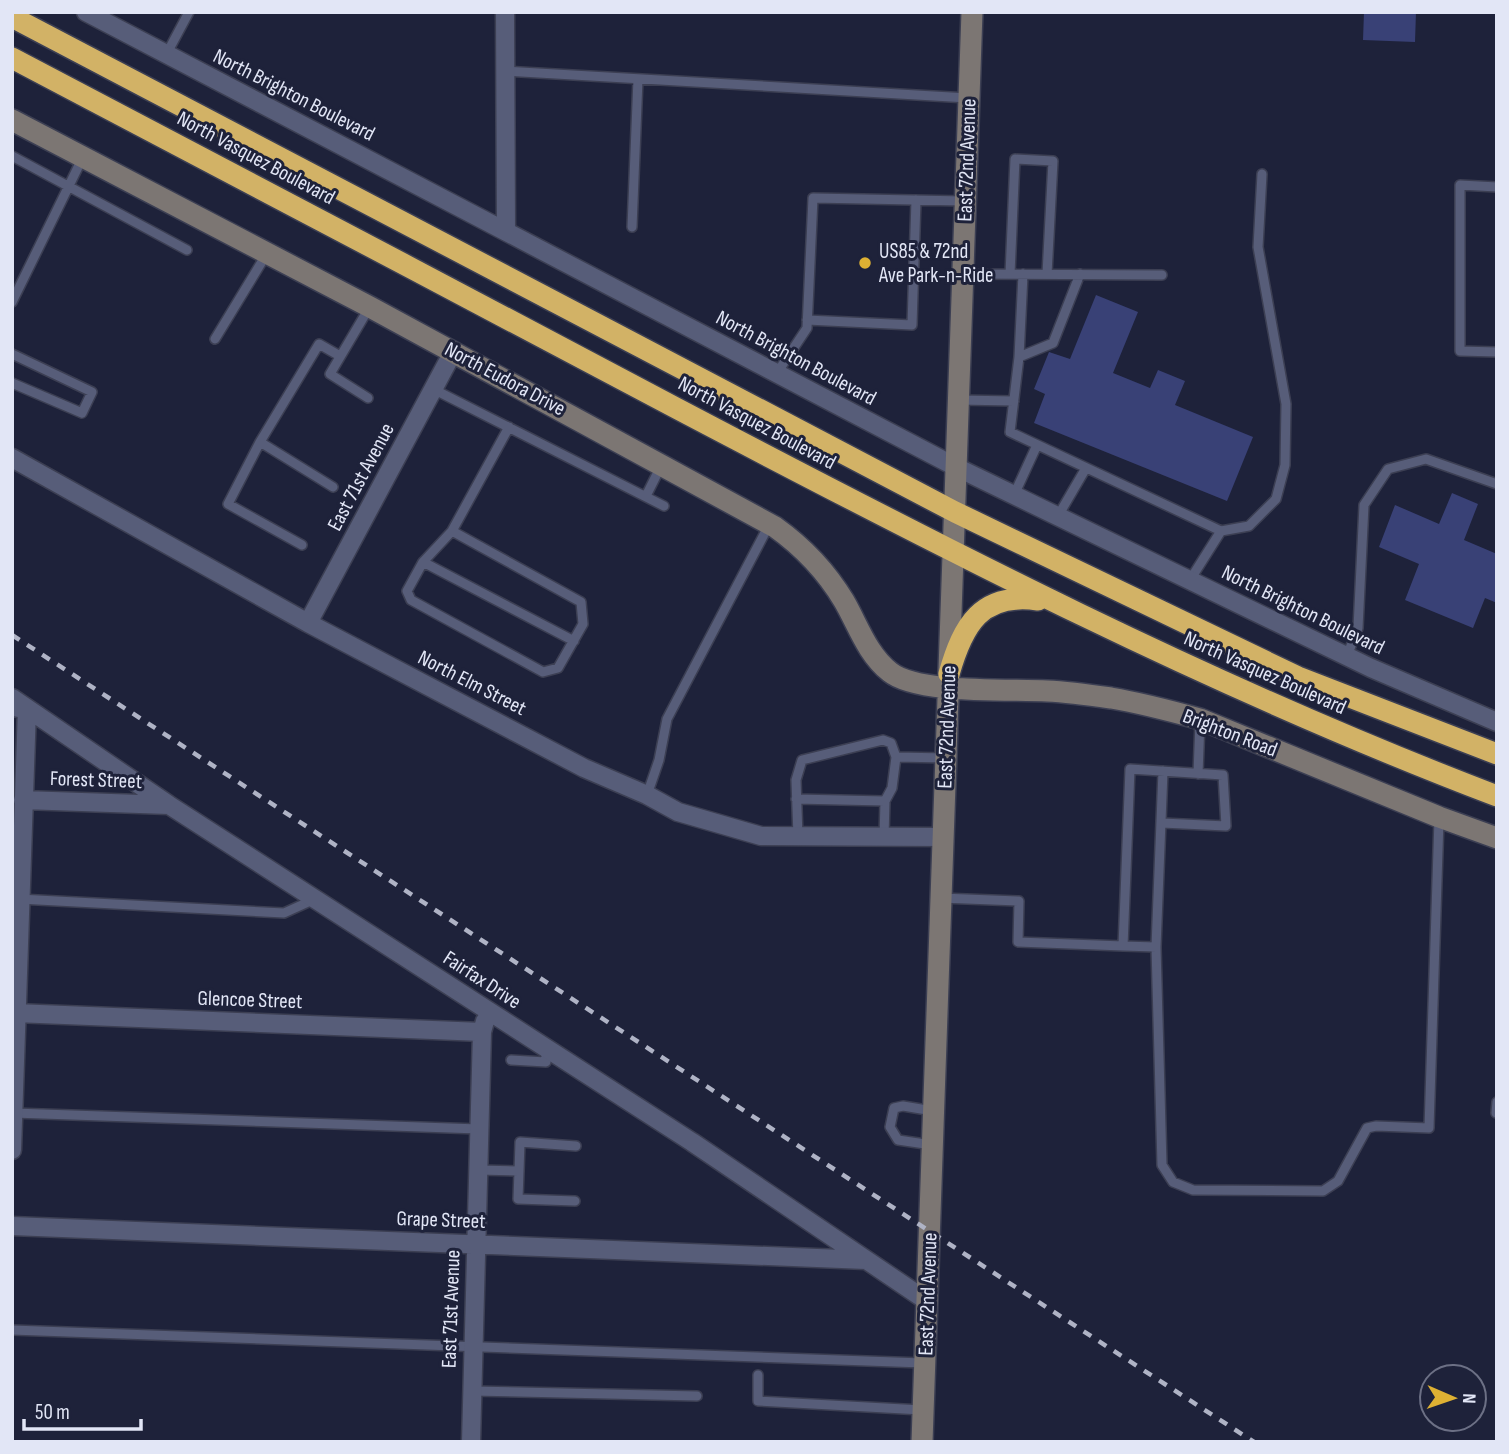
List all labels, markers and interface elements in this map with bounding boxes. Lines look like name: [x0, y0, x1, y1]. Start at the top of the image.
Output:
street label: North Brighton Boulevard: [209, 43, 379, 147]
street label: East 72nd Avenue: [952, 98, 982, 222]
street label: North Vasquez Boulevard: [173, 106, 339, 210]
place label: US85 & 72nd Ave Park-n-Ride: [878, 239, 993, 288]
marker: US85 & 72nd Ave Park-n-Ride: [857, 255, 873, 271]
street label: North Brighton Boulevard: [712, 305, 880, 411]
street label: North Eudora Drive: [440, 337, 570, 421]
street label: North Vasquez Boulevard: [674, 371, 840, 475]
street label: East 71st Avenue: [322, 419, 400, 535]
street label: North Brighton Boulevard: [1218, 560, 1388, 660]
street label: North Vasquez Boulevard: [1180, 626, 1350, 720]
street label: North Elm Street: [414, 645, 530, 721]
street label: East 72nd Avenue: [932, 665, 962, 789]
street label: Brighton Road: [1179, 704, 1281, 762]
street label: Forest Street: [50, 766, 142, 794]
street label: Fairfax Drive: [438, 946, 526, 1014]
street label: Glencoe Street: [197, 986, 303, 1014]
street label: Grape Street: [396, 1206, 486, 1234]
street label: East 72nd Avenue: [913, 1232, 943, 1356]
street label: East 71st Avenue: [436, 1250, 466, 1368]
north arrow: [1418, 1363, 1488, 1433]
scale bar: [24, 1388, 142, 1432]
text: N: [1457, 1393, 1480, 1404]
text: 50 m: [35, 1400, 70, 1425]

